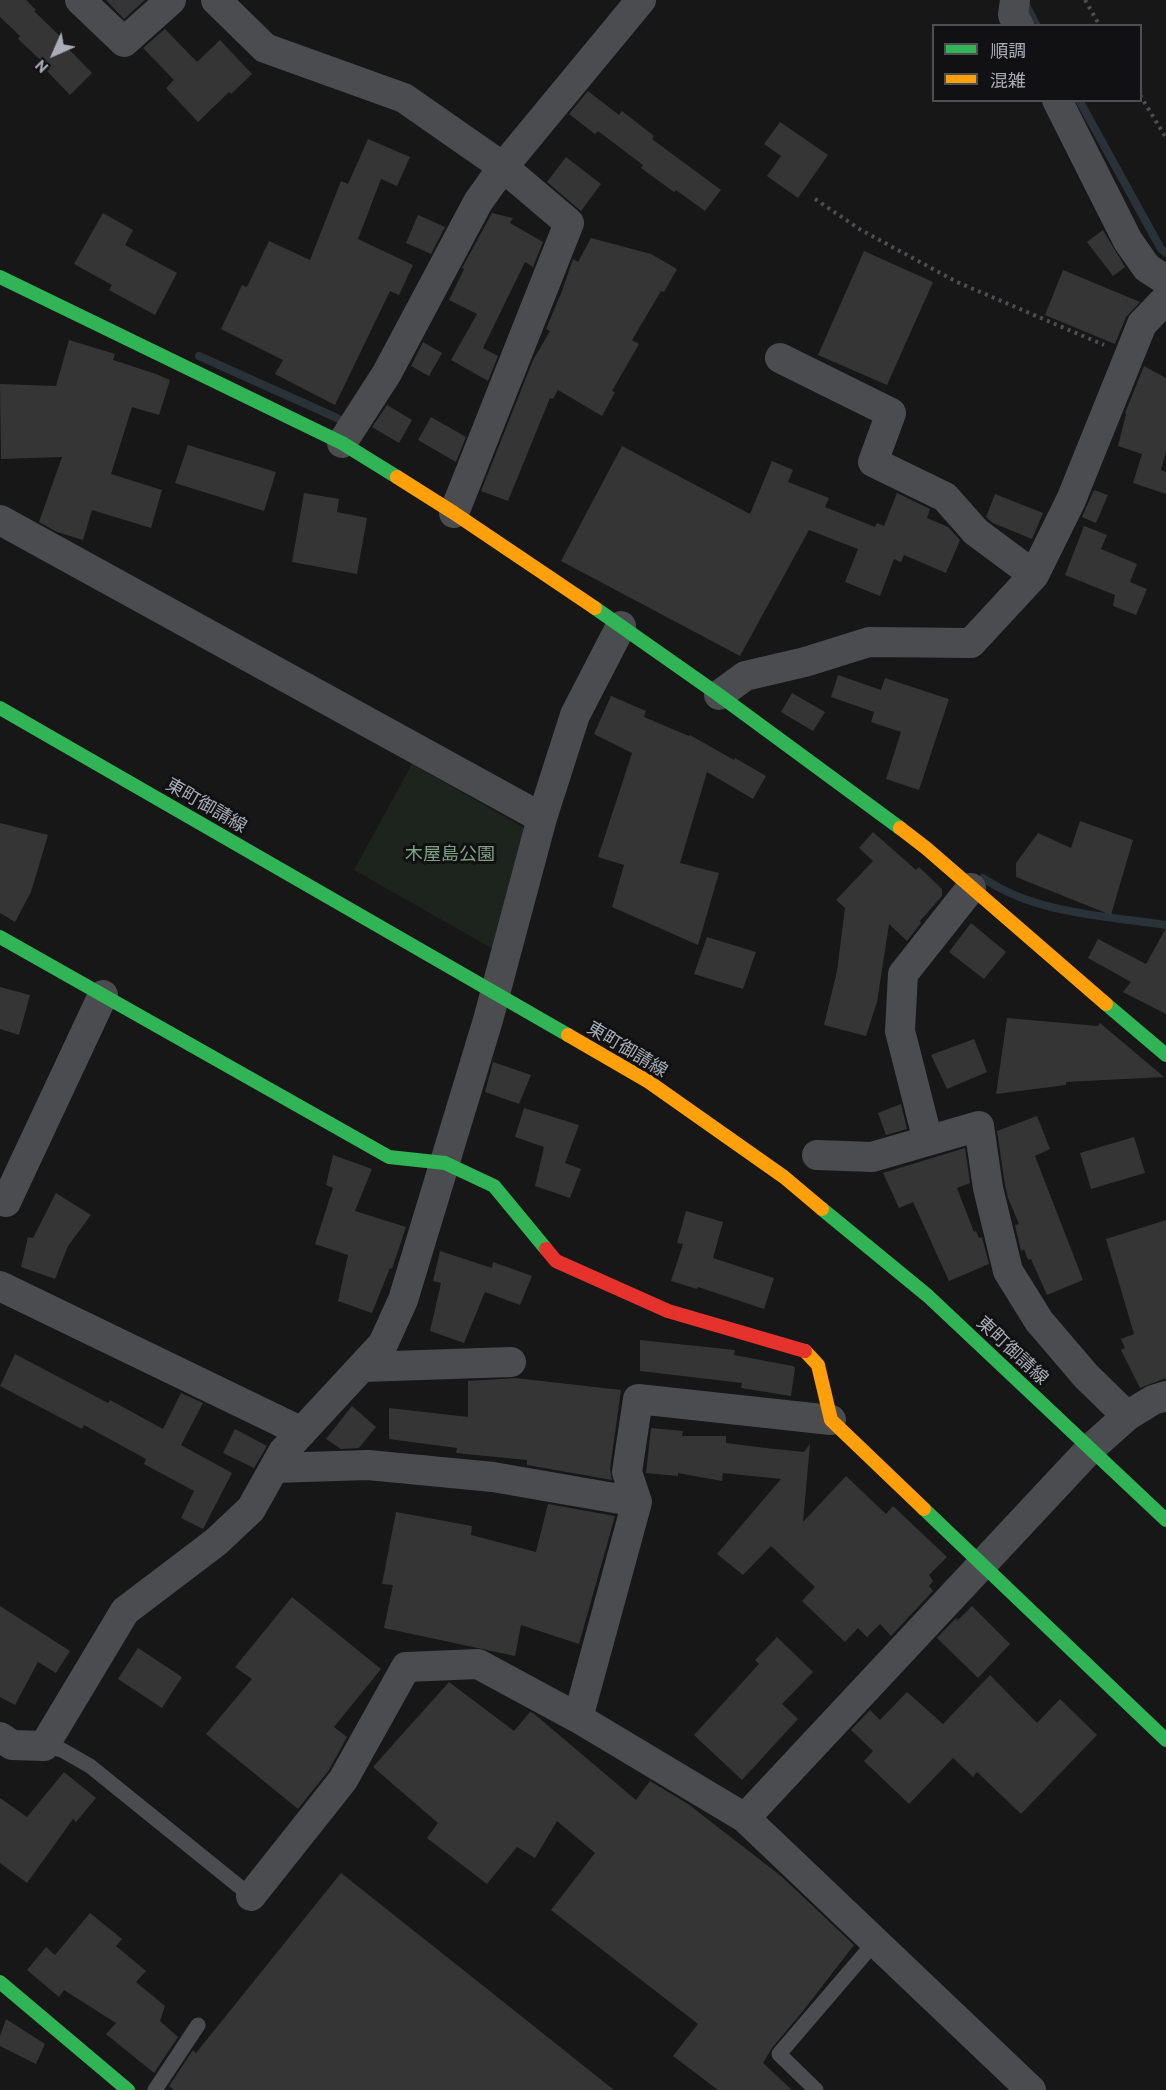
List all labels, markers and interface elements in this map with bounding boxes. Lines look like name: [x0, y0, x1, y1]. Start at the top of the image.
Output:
north arrow: [24, 24, 84, 84]
legend: [932, 24, 1142, 102]
text: 順調: [990, 39, 1026, 62]
text: N: [30, 56, 52, 78]
text: 混雑: [990, 69, 1026, 92]
street label: 東町御請線: [162, 774, 250, 838]
park label: 木屋島公園: [405, 844, 495, 866]
street label: 東町御請線: [583, 1018, 671, 1082]
street label: 東町御請線: [972, 1312, 1052, 1390]

